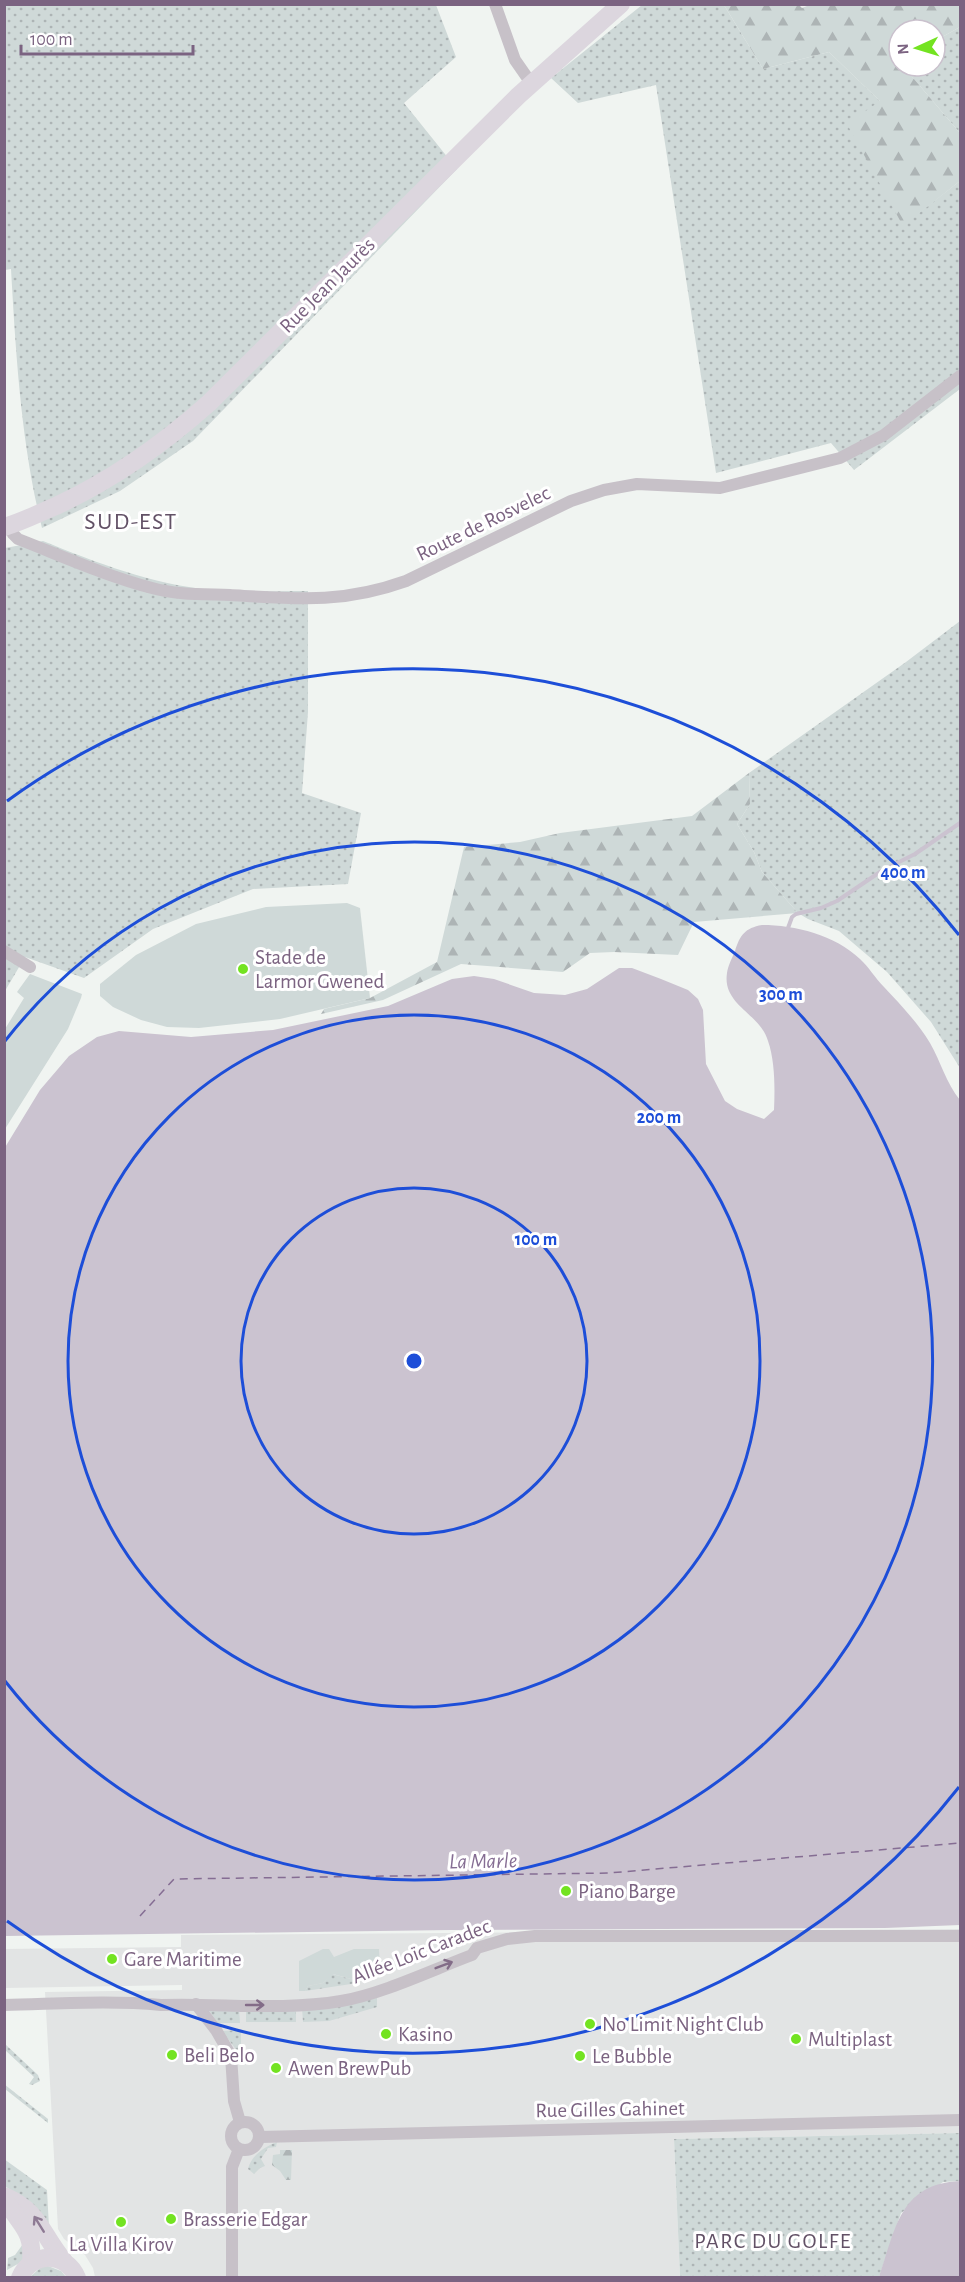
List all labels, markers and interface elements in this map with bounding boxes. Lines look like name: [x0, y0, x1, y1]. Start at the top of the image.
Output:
scale bar: [21, 18, 194, 56]
north arrow: [887, 18, 947, 78]
text: 100 m: [30, 31, 73, 49]
text: N: [895, 43, 911, 55]
street label: Rue Jean Jaurès: [276, 234, 379, 337]
street label: Route de Rosvelec: [413, 482, 553, 565]
district label: SUD-EST: [84, 510, 178, 534]
text: 400 m: [880, 864, 926, 882]
place label: Stade de Larmor Gwened: [255, 947, 384, 992]
marker: Stade de Larmor Gwened: [236, 962, 250, 976]
text: 300 m: [759, 986, 803, 1004]
text: 200 m: [637, 1109, 681, 1127]
text: 100 m: [515, 1231, 557, 1249]
centre of rings: [404, 1351, 424, 1371]
water label: La Marle: [449, 1849, 517, 1873]
place label: Piano Barge: [578, 1881, 676, 1902]
marker: Piano Barge: [559, 1884, 573, 1898]
street label: Allée Loïc Caradec: [349, 1915, 493, 1987]
place label: Gare Maritime: [124, 1949, 242, 1970]
marker: Gare Maritime: [105, 1952, 119, 1966]
one-way arrow: [434, 1959, 452, 1970]
one-way arrow: [244, 1999, 264, 2011]
place label: No Limit Night Club: [602, 2014, 764, 2035]
marker: No Limit Night Club: [583, 2017, 597, 2031]
place label: Kasino: [398, 2024, 453, 2045]
marker: Kasino: [379, 2027, 393, 2041]
place label: Multiplast: [808, 2029, 892, 2050]
marker: Multiplast: [789, 2032, 803, 2046]
place label: Beli Belo: [184, 2045, 255, 2066]
place label: Le Bubble: [592, 2046, 672, 2067]
marker: Beli Belo: [165, 2048, 179, 2062]
marker: Le Bubble: [573, 2049, 587, 2063]
place label: Awen BrewPub: [288, 2058, 411, 2079]
marker: Awen BrewPub: [269, 2061, 283, 2075]
street label: Rue Gilles Gahinet: [535, 2098, 685, 2121]
place label: Brasserie Edgar: [183, 2209, 307, 2230]
marker: Brasserie Edgar: [164, 2212, 178, 2226]
marker: La Villa Kirov: [114, 2215, 128, 2229]
one-way arrow: [33, 2216, 45, 2233]
district label: PARC DU GOLFE: [694, 2230, 852, 2252]
place label: La Villa Kirov: [69, 2234, 173, 2255]

